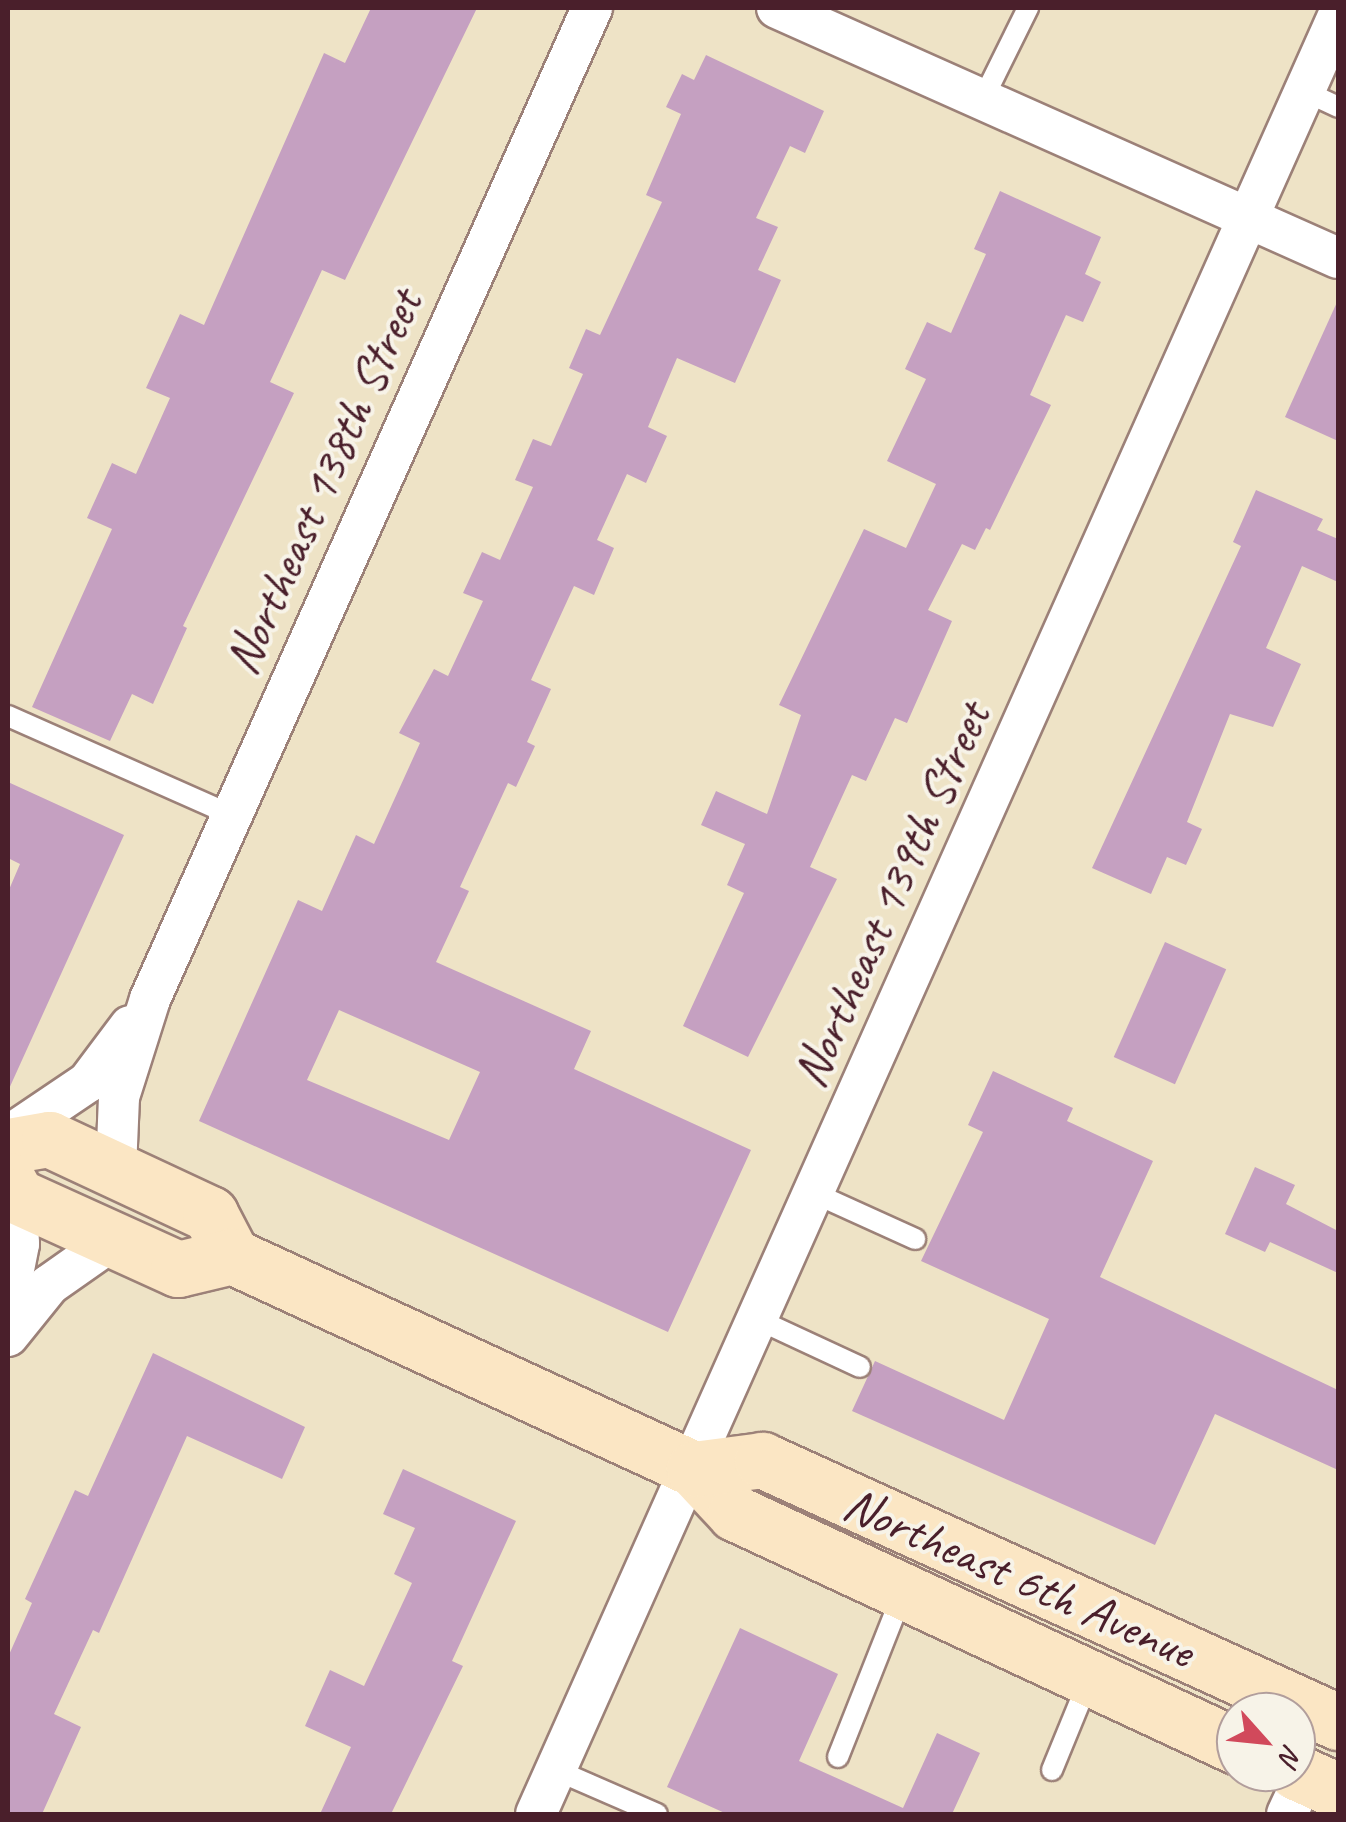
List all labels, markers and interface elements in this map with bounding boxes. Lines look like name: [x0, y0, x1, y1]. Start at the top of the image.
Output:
street label: Northeast 138th Street: [211, 280, 435, 684]
street label: Northeast 139th Street: [779, 693, 1003, 1097]
street label: Northeast 6th Avenue: [835, 1473, 1203, 1681]
north arrow: [1216, 1692, 1316, 1792]
text: N: [1272, 1739, 1311, 1771]

